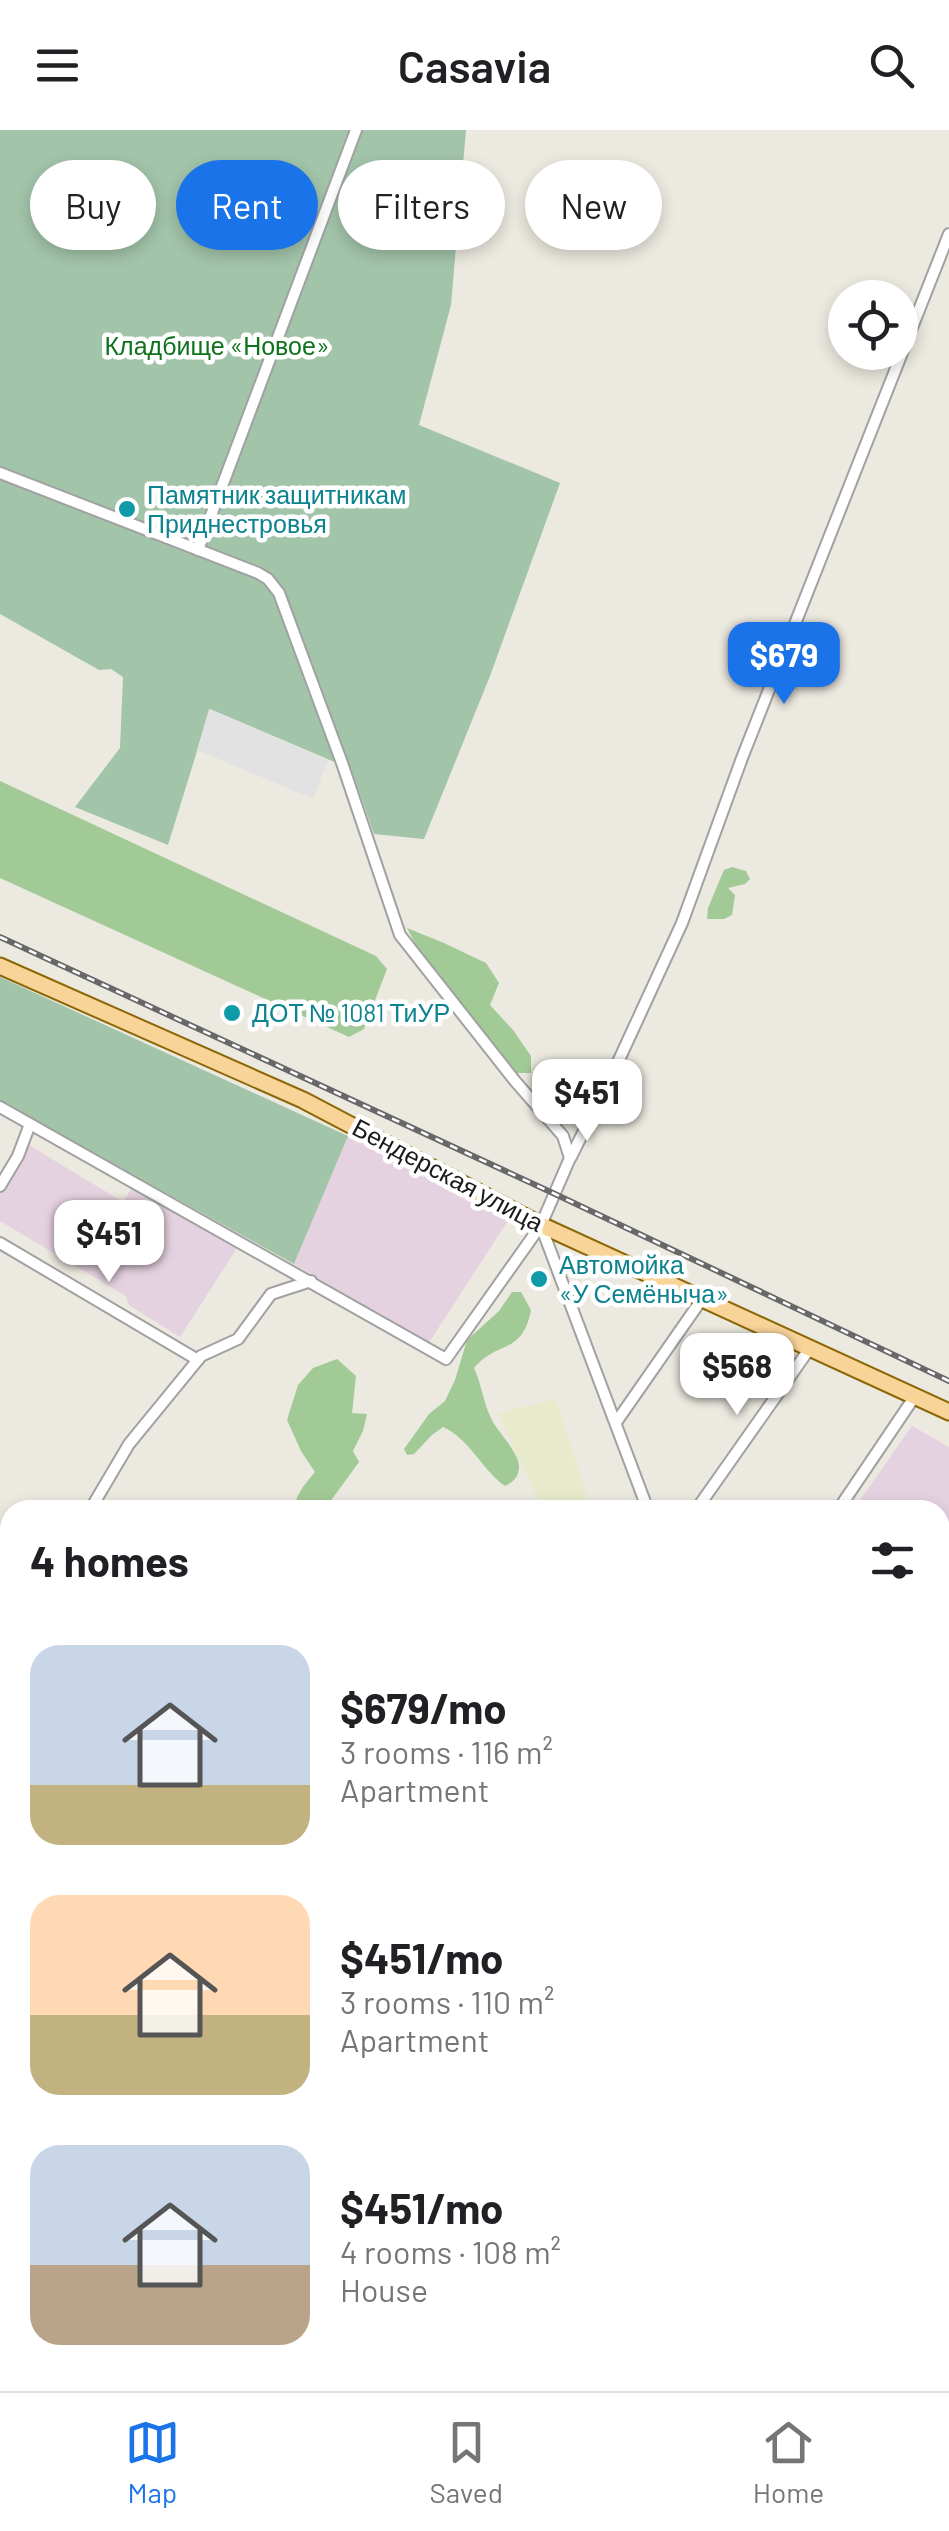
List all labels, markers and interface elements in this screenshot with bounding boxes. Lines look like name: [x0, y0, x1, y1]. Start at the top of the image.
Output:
icon: menu: [30, 38, 85, 93]
text: Casavia: [398, 38, 551, 92]
icon: search: [864, 38, 919, 93]
chip: Buy: [30, 160, 156, 250]
chip: Rent: [176, 160, 318, 250]
chip: Filters: [338, 160, 505, 250]
chip: New: [525, 160, 662, 250]
map controls: [828, 280, 918, 370]
button: locate: [828, 280, 918, 370]
park label: Кладбище «Новое»: [105, 330, 329, 360]
place label: Памятник защитникам Приднестровья: [147, 479, 406, 538]
marker: Памятник защитникам Приднестровья: [116, 498, 138, 520]
pin: $679: [725, 622, 843, 707]
text: $679: [750, 635, 818, 673]
place label: ДОТ № 1081 ТиУР: [252, 997, 450, 1027]
marker: ДОТ № 1081 ТиУР: [221, 1002, 243, 1024]
pin: $451: [528, 1059, 646, 1144]
text: $451: [554, 1072, 620, 1110]
street label: Бендерская улица: [348, 1111, 549, 1237]
pin: $451: [50, 1200, 168, 1285]
text: $451: [76, 1213, 142, 1251]
place label: Автомойка «У Семёныча»: [559, 1249, 729, 1308]
marker: Автомойка «У Семёныча»: [528, 1268, 550, 1290]
pin: $568: [678, 1333, 796, 1418]
text: $568: [702, 1346, 772, 1384]
icon: filters: [865, 1533, 920, 1588]
text: 4 homes: [30, 1535, 189, 1585]
text: $679/mo: [340, 1682, 507, 1732]
icon: home: [110, 1685, 230, 1805]
text: 3 rooms · 116 m²: [340, 1732, 553, 1770]
text: Apartment: [340, 1770, 489, 1808]
text: $451/mo: [340, 1932, 503, 1982]
icon: home: [110, 1935, 230, 2055]
text: 3 rooms · 110 m²: [340, 1982, 555, 2020]
text: Apartment: [340, 2020, 489, 2058]
text: $451/mo: [340, 2182, 503, 2232]
icon: home: [110, 2185, 230, 2305]
text: 4 rooms · 108 m²: [340, 2232, 561, 2270]
text: House: [340, 2270, 428, 2308]
tab: Map: [125, 2415, 180, 2509]
tab: Saved: [430, 2415, 503, 2509]
tab: Home: [753, 2415, 824, 2509]

